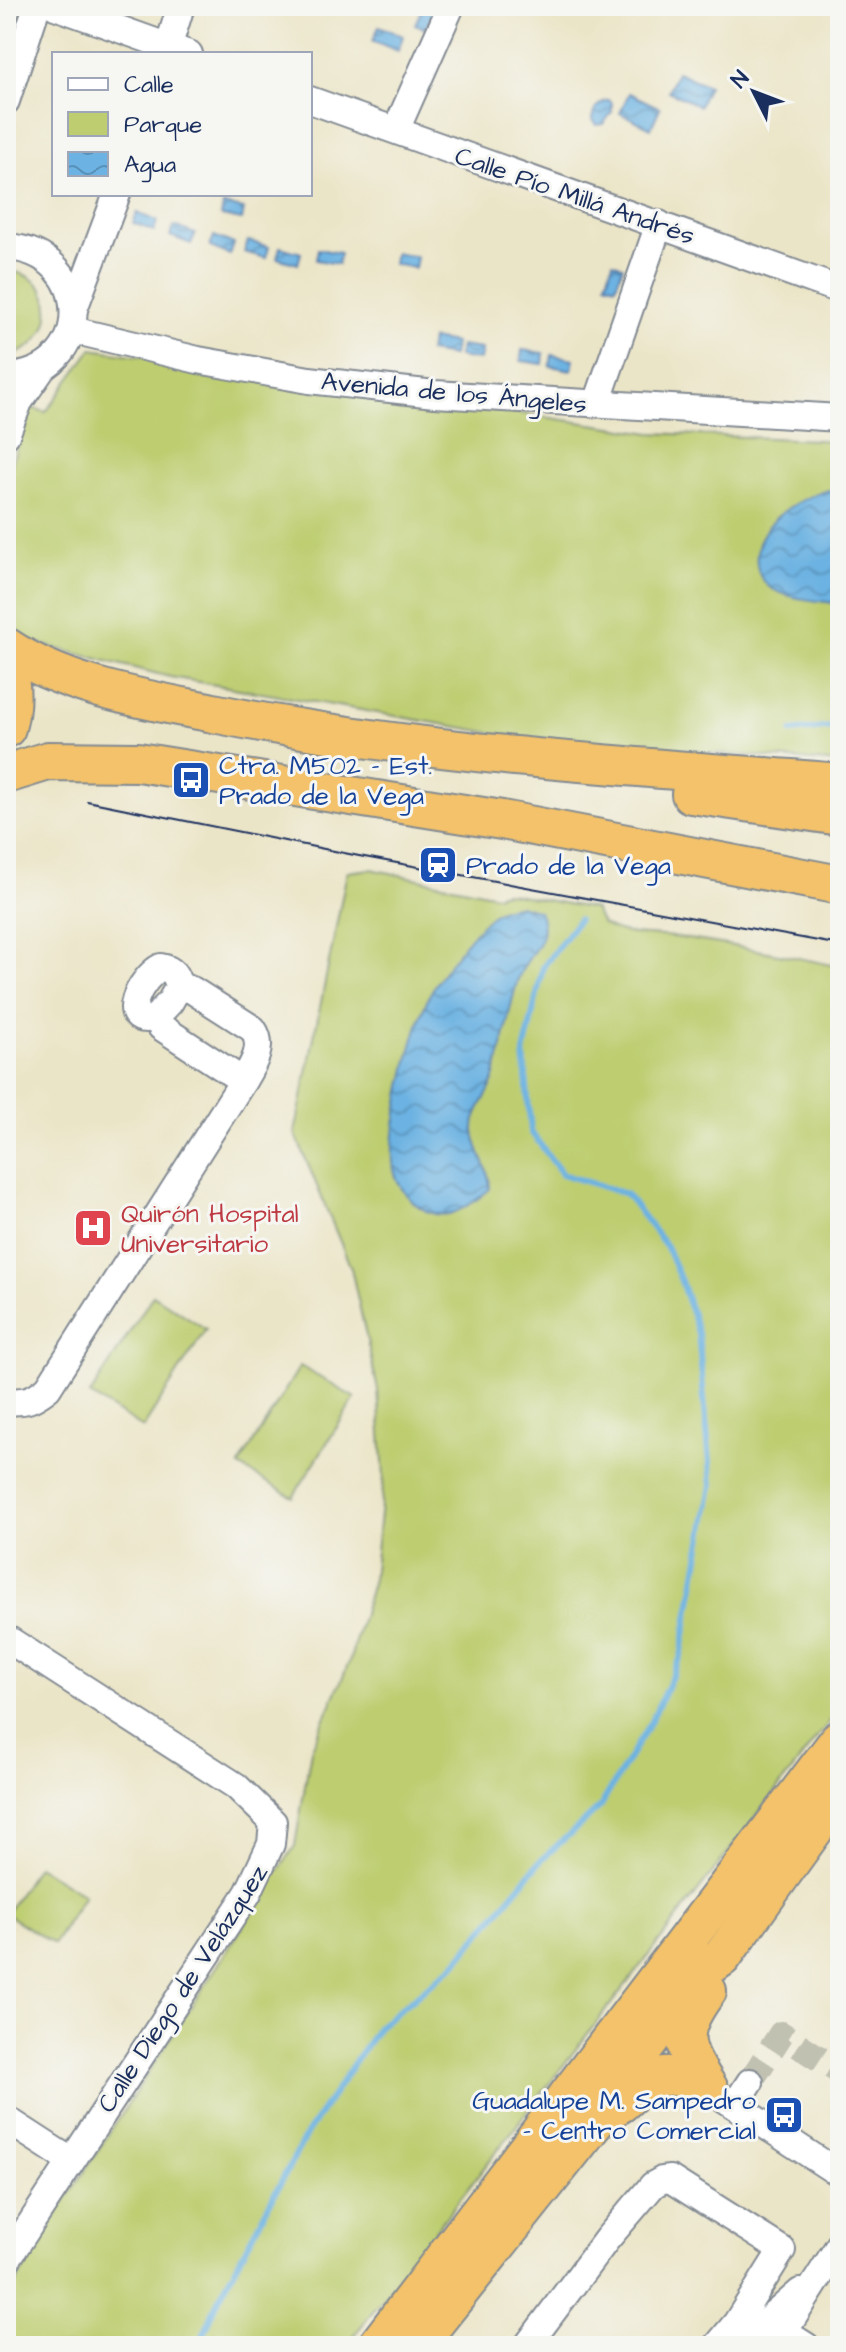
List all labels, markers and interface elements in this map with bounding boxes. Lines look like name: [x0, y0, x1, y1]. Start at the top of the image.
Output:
legend: [52, 52, 312, 196]
north arrow: [714, 52, 794, 132]
text: N: [724, 64, 757, 95]
text: Calle: [124, 68, 174, 102]
text: Parque: [124, 108, 202, 142]
street label: Calle Pío Millá Andrés: [450, 138, 699, 254]
text: Agua: [124, 148, 176, 183]
street label: Avenida de los Ángeles: [319, 363, 588, 425]
place label: Ctra. M502 - Est. Prado de la Vega: [219, 748, 432, 816]
bus stop icon: Ctra. M502 - Est. Prado de la Vega: [170, 759, 212, 801]
station icon: Prado de la Vega: [417, 844, 459, 886]
place label: Prado de la Vega: [466, 848, 671, 886]
place label: Quirón Hospital Universitario: [121, 1196, 299, 1262]
hospital icon: Quirón Hospital Universitario: [72, 1207, 114, 1249]
street label: Calle Diego de Velázquez: [89, 1857, 279, 2121]
place label: Guadalupe M. Sampedro - Centro Comercial: [472, 2083, 756, 2149]
bus stop icon: Guadalupe M. Sampedro - Centro Comercial: [763, 2094, 805, 2136]

